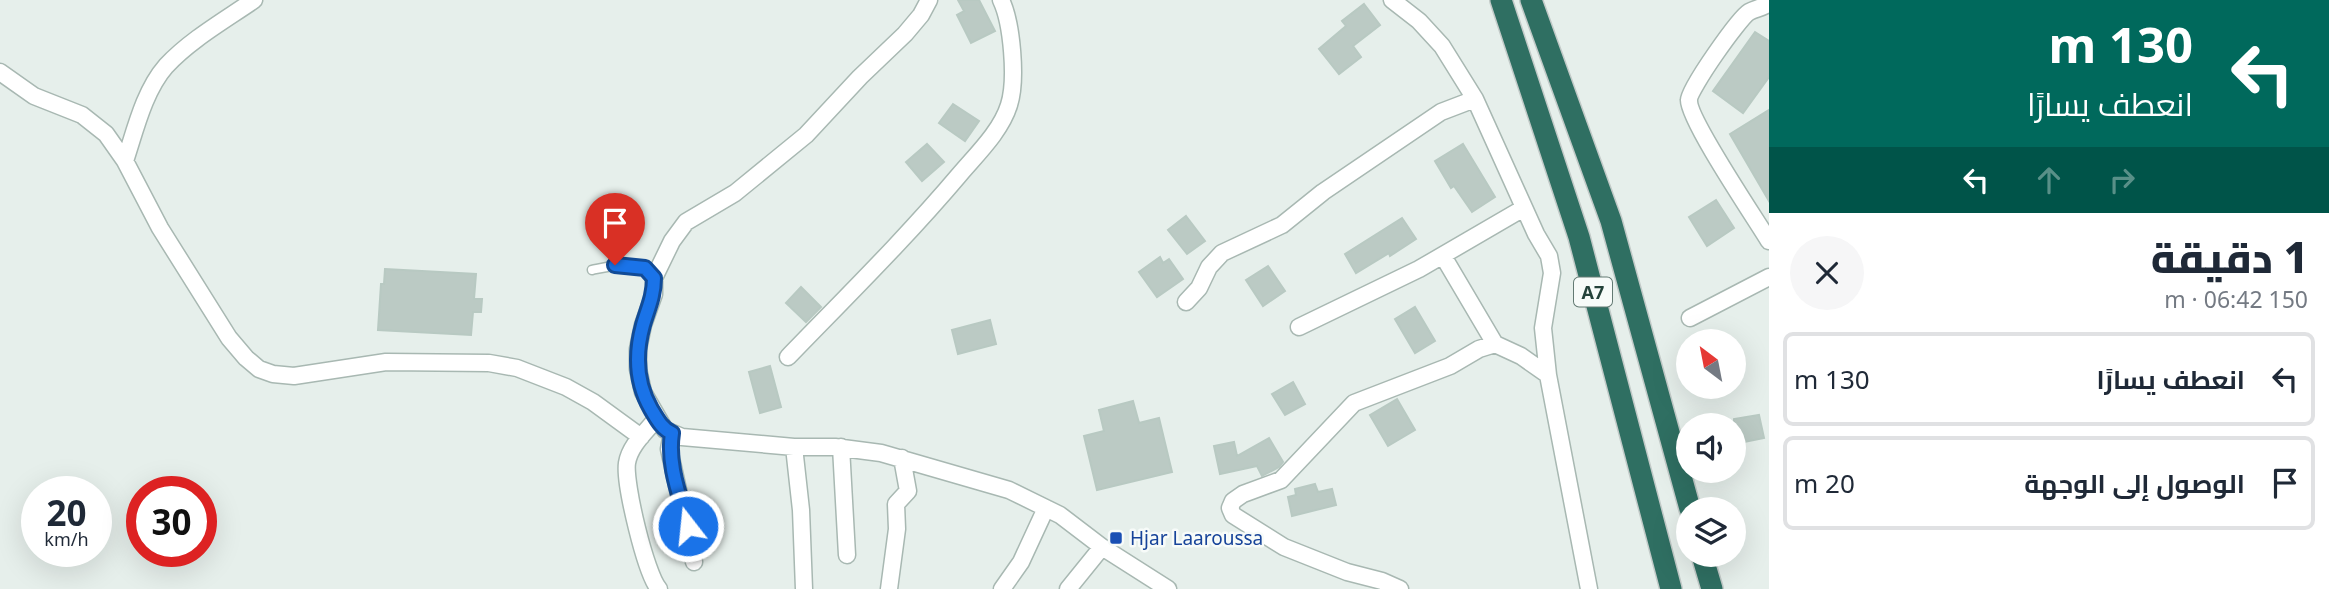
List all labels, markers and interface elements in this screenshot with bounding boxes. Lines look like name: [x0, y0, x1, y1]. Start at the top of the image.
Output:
text: 130 m: [2048, 11, 2193, 77]
icon: left: [2217, 28, 2308, 119]
text: انعطف يسارًا: [2027, 82, 2193, 125]
icon: left: [1957, 161, 1995, 199]
icon: ahead: [2030, 161, 2068, 199]
icon: right: [2103, 161, 2141, 199]
pin: [585, 193, 645, 265]
icon: arrive: [596, 204, 634, 242]
text: 1 دقيقة: [2151, 228, 2308, 285]
button: close: [1790, 236, 1864, 310]
road number: A7: [1574, 278, 1612, 306]
text: 150 m · 06:42: [2164, 283, 2308, 315]
north arrow: [1676, 329, 1746, 399]
map controls: [1676, 329, 1746, 567]
icon: left: [2266, 360, 2304, 398]
text: 130 m: [1794, 361, 1870, 397]
text: انعطف يسارًا: [2096, 361, 2245, 397]
button: sound: [1676, 413, 1746, 483]
icon: arrive: [2266, 464, 2304, 502]
text: 20 m: [1794, 465, 1855, 501]
text: الوصول إلى الوجهة: [2024, 465, 2245, 501]
speed limit sign: 30: [126, 476, 217, 567]
text: 20: [46, 489, 87, 536]
position arrow: [651, 489, 725, 563]
button: layers: [1676, 497, 1746, 567]
place label: Hjar Laaroussa: [1130, 525, 1263, 551]
text: km/h: [44, 527, 89, 551]
marker: Hjar Laaroussa: [1108, 530, 1124, 546]

